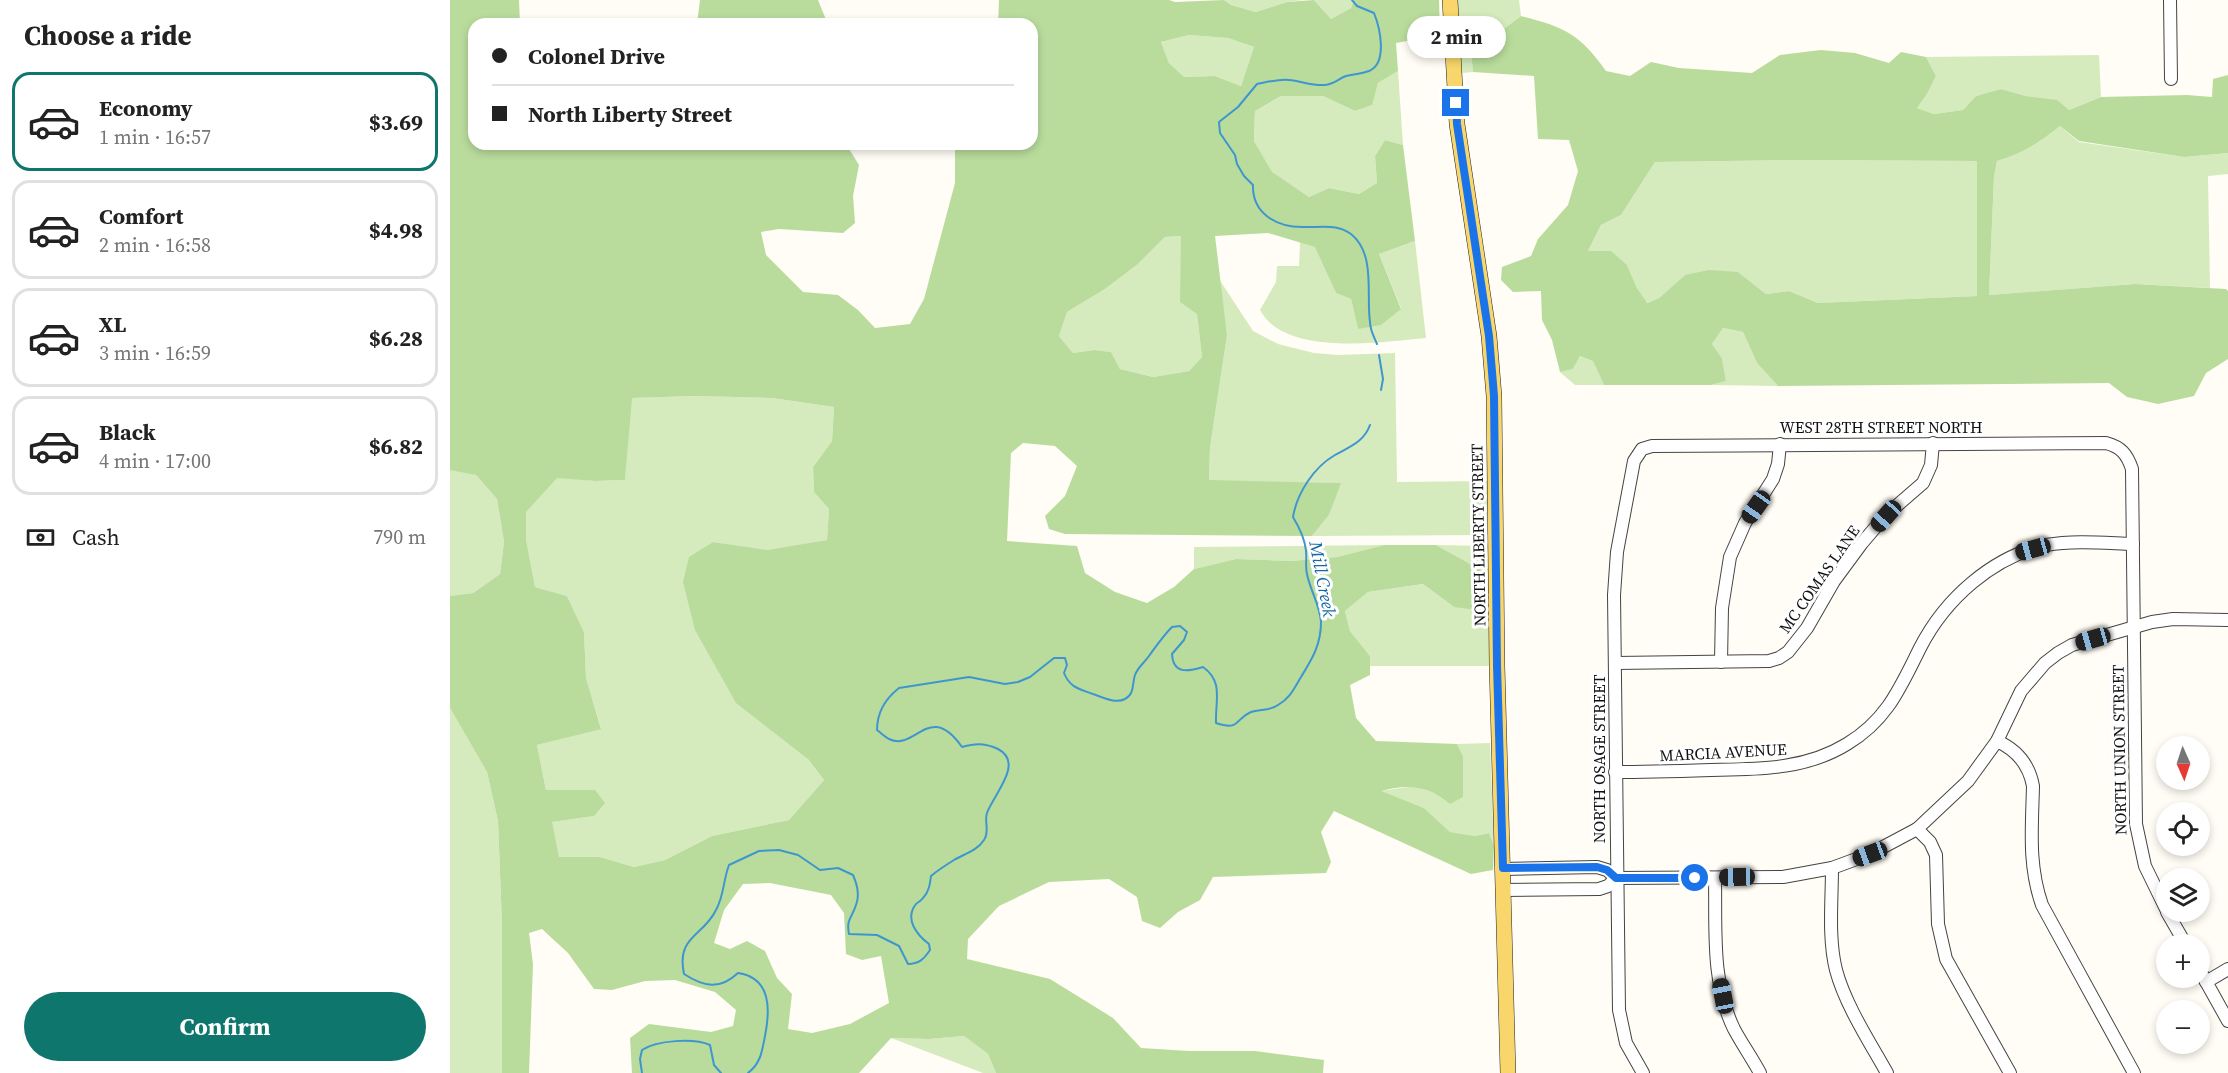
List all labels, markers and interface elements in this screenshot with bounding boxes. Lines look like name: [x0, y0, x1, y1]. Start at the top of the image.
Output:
callout: 2 min: [1406, 16, 1506, 58]
text: Choose a ride: [24, 17, 192, 54]
text: 2 min: [1431, 23, 1482, 51]
text: Colonel Drive: [528, 41, 665, 71]
route end: [1442, 89, 1469, 116]
text: Economy: [99, 93, 193, 123]
icon: car: [27, 95, 81, 149]
text: North Liberty Street: [528, 99, 732, 129]
text: $3.69: [369, 107, 423, 137]
text: 1 min · 16:57: [99, 123, 211, 151]
text: Comfort: [99, 201, 183, 231]
icon: car: [27, 203, 81, 257]
text: $4.98: [369, 215, 423, 245]
text: 2 min · 16:58: [99, 231, 211, 259]
text: XL: [99, 309, 126, 339]
icon: car: [27, 311, 81, 365]
text: $6.28: [369, 323, 423, 353]
text: 3 min · 16:59: [99, 339, 211, 367]
street label: WEST 28TH STREET NORTH: [1779, 416, 1983, 438]
text: Black: [99, 417, 156, 447]
icon: car: [27, 419, 81, 473]
text: $6.82: [369, 431, 423, 461]
street label: NORTH LIBERTY STREET: [1465, 443, 1491, 627]
text: 4 min · 17:00: [99, 447, 211, 475]
car: [1738, 487, 1774, 527]
car: [1867, 497, 1905, 535]
street label: MC COMAS LANE: [1774, 520, 1865, 637]
icon: cash: [24, 521, 57, 554]
text: Cash: [72, 522, 120, 552]
text: 790 m: [373, 523, 426, 551]
car: [2013, 536, 2053, 562]
water label: Mill Creek: [1303, 538, 1343, 619]
car: [2073, 625, 2113, 653]
street label: NORTH UNION STREET: [2107, 664, 2131, 835]
street label: NORTH OSAGE STREET: [1588, 674, 1610, 843]
north arrow: [2156, 736, 2210, 790]
map controls: [2156, 736, 2210, 1054]
street label: MARCIA AVENUE: [1659, 738, 1787, 766]
button: locate: [2156, 802, 2210, 856]
car: [1850, 839, 1890, 869]
route start: [1681, 864, 1708, 891]
car: [1719, 868, 1755, 886]
button: layers: [2156, 868, 2210, 922]
button: +: [2156, 934, 2210, 988]
car: [1711, 977, 1735, 1015]
button: Confirm: [24, 992, 426, 1061]
button: −: [2156, 1000, 2210, 1054]

